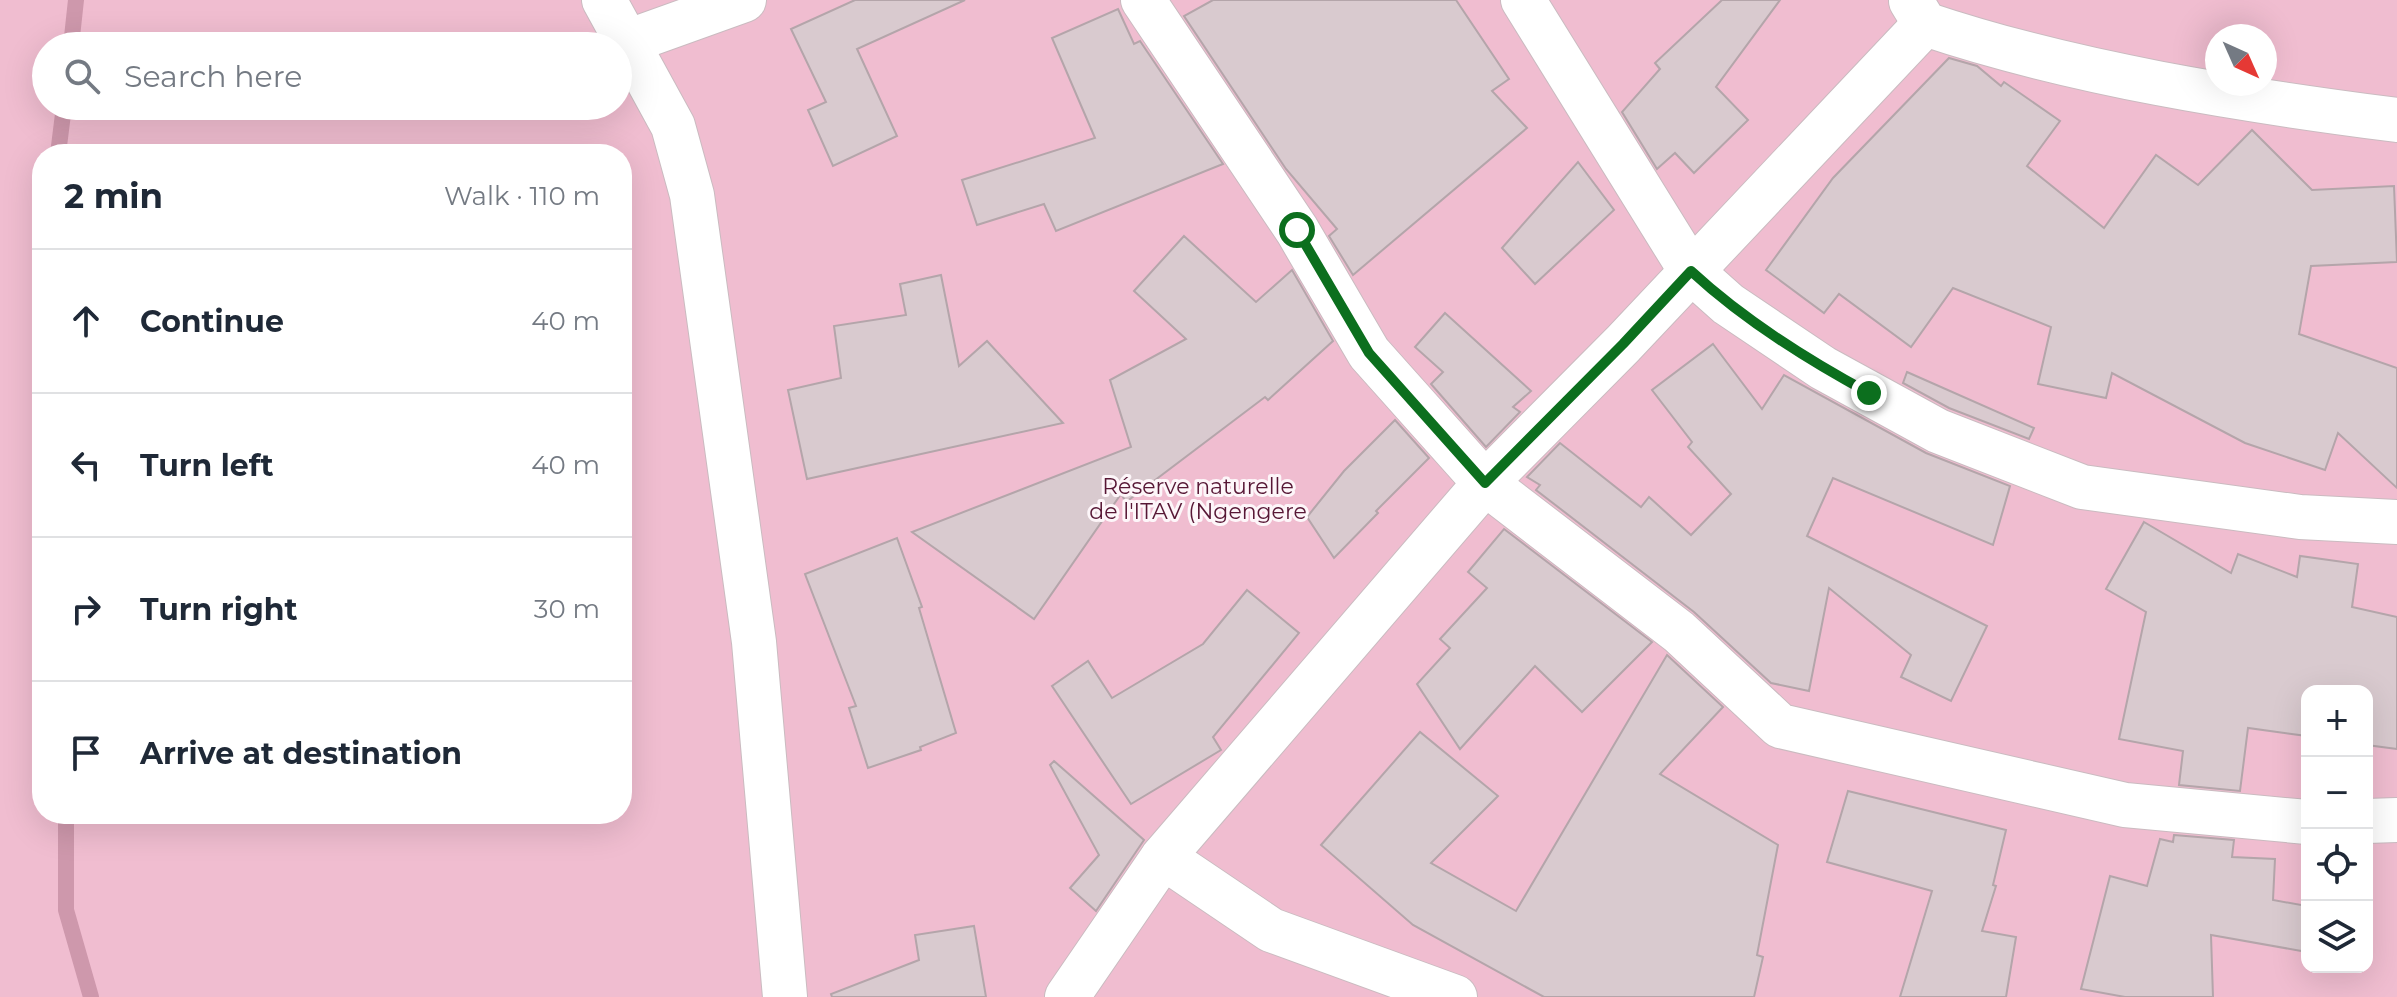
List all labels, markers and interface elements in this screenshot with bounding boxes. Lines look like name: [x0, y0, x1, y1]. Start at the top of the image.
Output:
north arrow: [2205, 24, 2277, 96]
search box: [32, 32, 632, 120]
icon: search: [60, 54, 104, 98]
text: Search here: [124, 58, 302, 95]
text: 2 min: [64, 175, 163, 217]
text: Walk · 110 m: [444, 180, 600, 212]
route start: [1279, 212, 1315, 248]
icon: ahead: [64, 299, 108, 343]
text: Continue: [140, 303, 284, 340]
text: 40 m: [531, 305, 600, 337]
route end: [1851, 375, 1887, 411]
icon: left: [64, 443, 108, 487]
text: Turn left: [140, 447, 273, 484]
text: 40 m: [531, 449, 600, 481]
park label: Réserve naturelle de l'ITAV (Ngengere: [1089, 473, 1307, 525]
icon: right: [64, 587, 108, 631]
text: Turn right: [140, 591, 297, 628]
text: 30 m: [534, 593, 600, 625]
map controls: [2301, 685, 2373, 973]
button: +: [2301, 685, 2373, 757]
icon: arrive: [64, 731, 108, 775]
text: Arrive at destination: [140, 735, 462, 772]
button: −: [2301, 757, 2373, 829]
button: locate: [2301, 829, 2373, 901]
button: layers: [2301, 901, 2373, 973]

